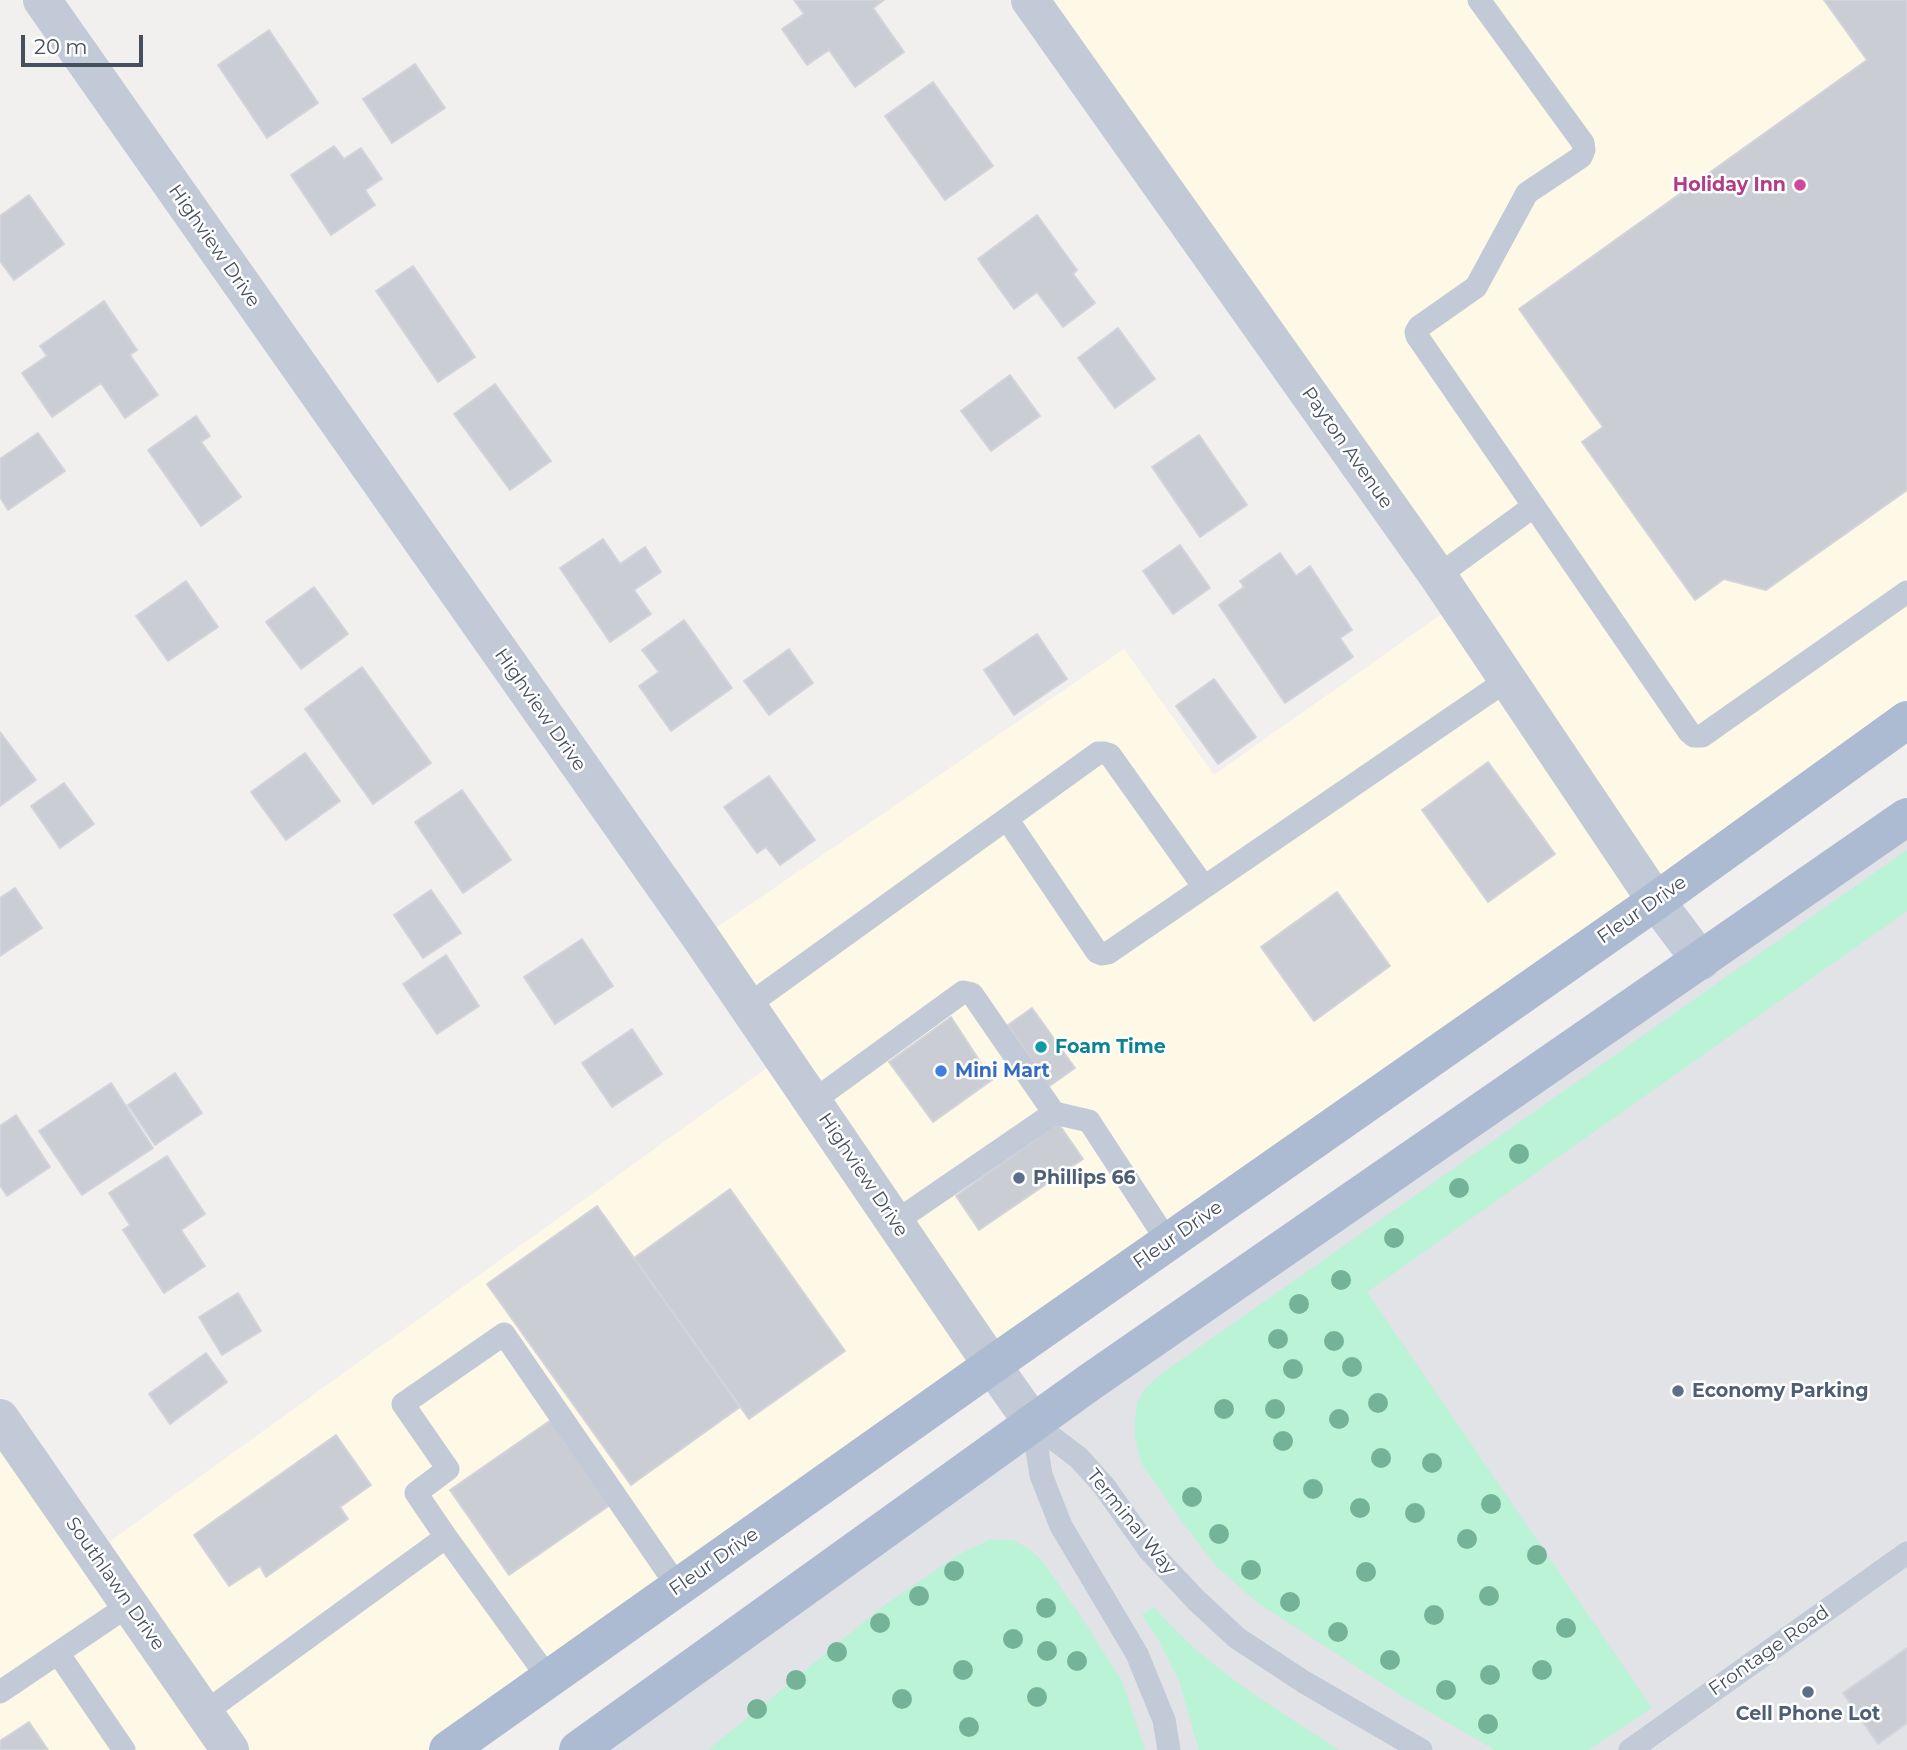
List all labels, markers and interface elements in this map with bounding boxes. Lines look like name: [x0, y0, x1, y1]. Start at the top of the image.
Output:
scale bar: [24, 21, 147, 65]
text: 20 m: [34, 34, 88, 59]
place label: Holiday Inn: [1673, 174, 1786, 196]
marker: Holiday Inn: [1792, 177, 1808, 193]
street label: Highview Drive: [163, 180, 265, 312]
street label: Payton Avenue: [1297, 383, 1397, 513]
street label: Highview Drive: [489, 644, 591, 776]
street label: Fleur Drive: [1593, 871, 1691, 949]
place label: Foam Time: [1055, 1036, 1166, 1058]
marker: Foam Time: [1033, 1039, 1049, 1055]
place label: Mini Mart: [955, 1060, 1050, 1082]
marker: Mini Mart: [933, 1063, 949, 1079]
street label: Highview Drive: [813, 1109, 913, 1241]
place label: Phillips 66: [1033, 1167, 1136, 1189]
marker: Phillips 66: [1011, 1170, 1027, 1186]
street label: Fleur Drive: [1129, 1196, 1227, 1274]
place label: Economy Parking: [1692, 1380, 1869, 1402]
marker: Economy Parking: [1670, 1383, 1686, 1399]
street label: Terminal Way: [1081, 1465, 1181, 1579]
street label: Southlawn Drive: [61, 1513, 169, 1655]
street label: Fleur Drive: [665, 1523, 763, 1601]
street label: Frontage Road: [1704, 1601, 1834, 1701]
marker: Cell Phone Lot: [1800, 1684, 1816, 1700]
place label: Cell Phone Lot: [1736, 1703, 1880, 1725]

